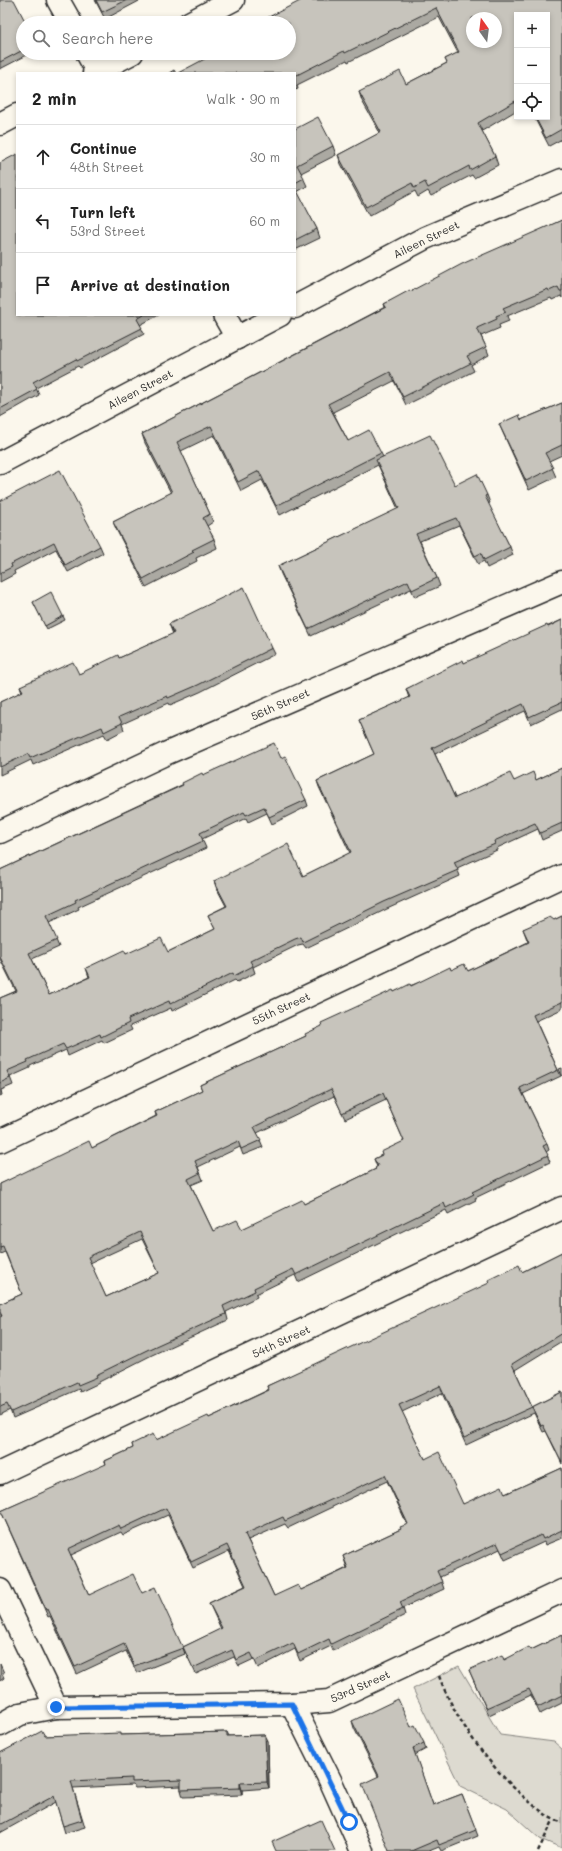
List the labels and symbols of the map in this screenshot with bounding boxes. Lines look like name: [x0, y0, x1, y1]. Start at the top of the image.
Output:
north arrow: [466, 12, 502, 48]
street label: Aileen Street: [390, 216, 462, 262]
street label: Aileen Street: [105, 365, 175, 413]
street label: 56th Street: [248, 684, 312, 724]
street label: 55th Street: [250, 988, 313, 1028]
street label: 54th Street: [250, 1321, 313, 1361]
street label: 53rd Street: [328, 1666, 392, 1706]
route end: [47, 1698, 65, 1716]
route start: [340, 1813, 358, 1831]

